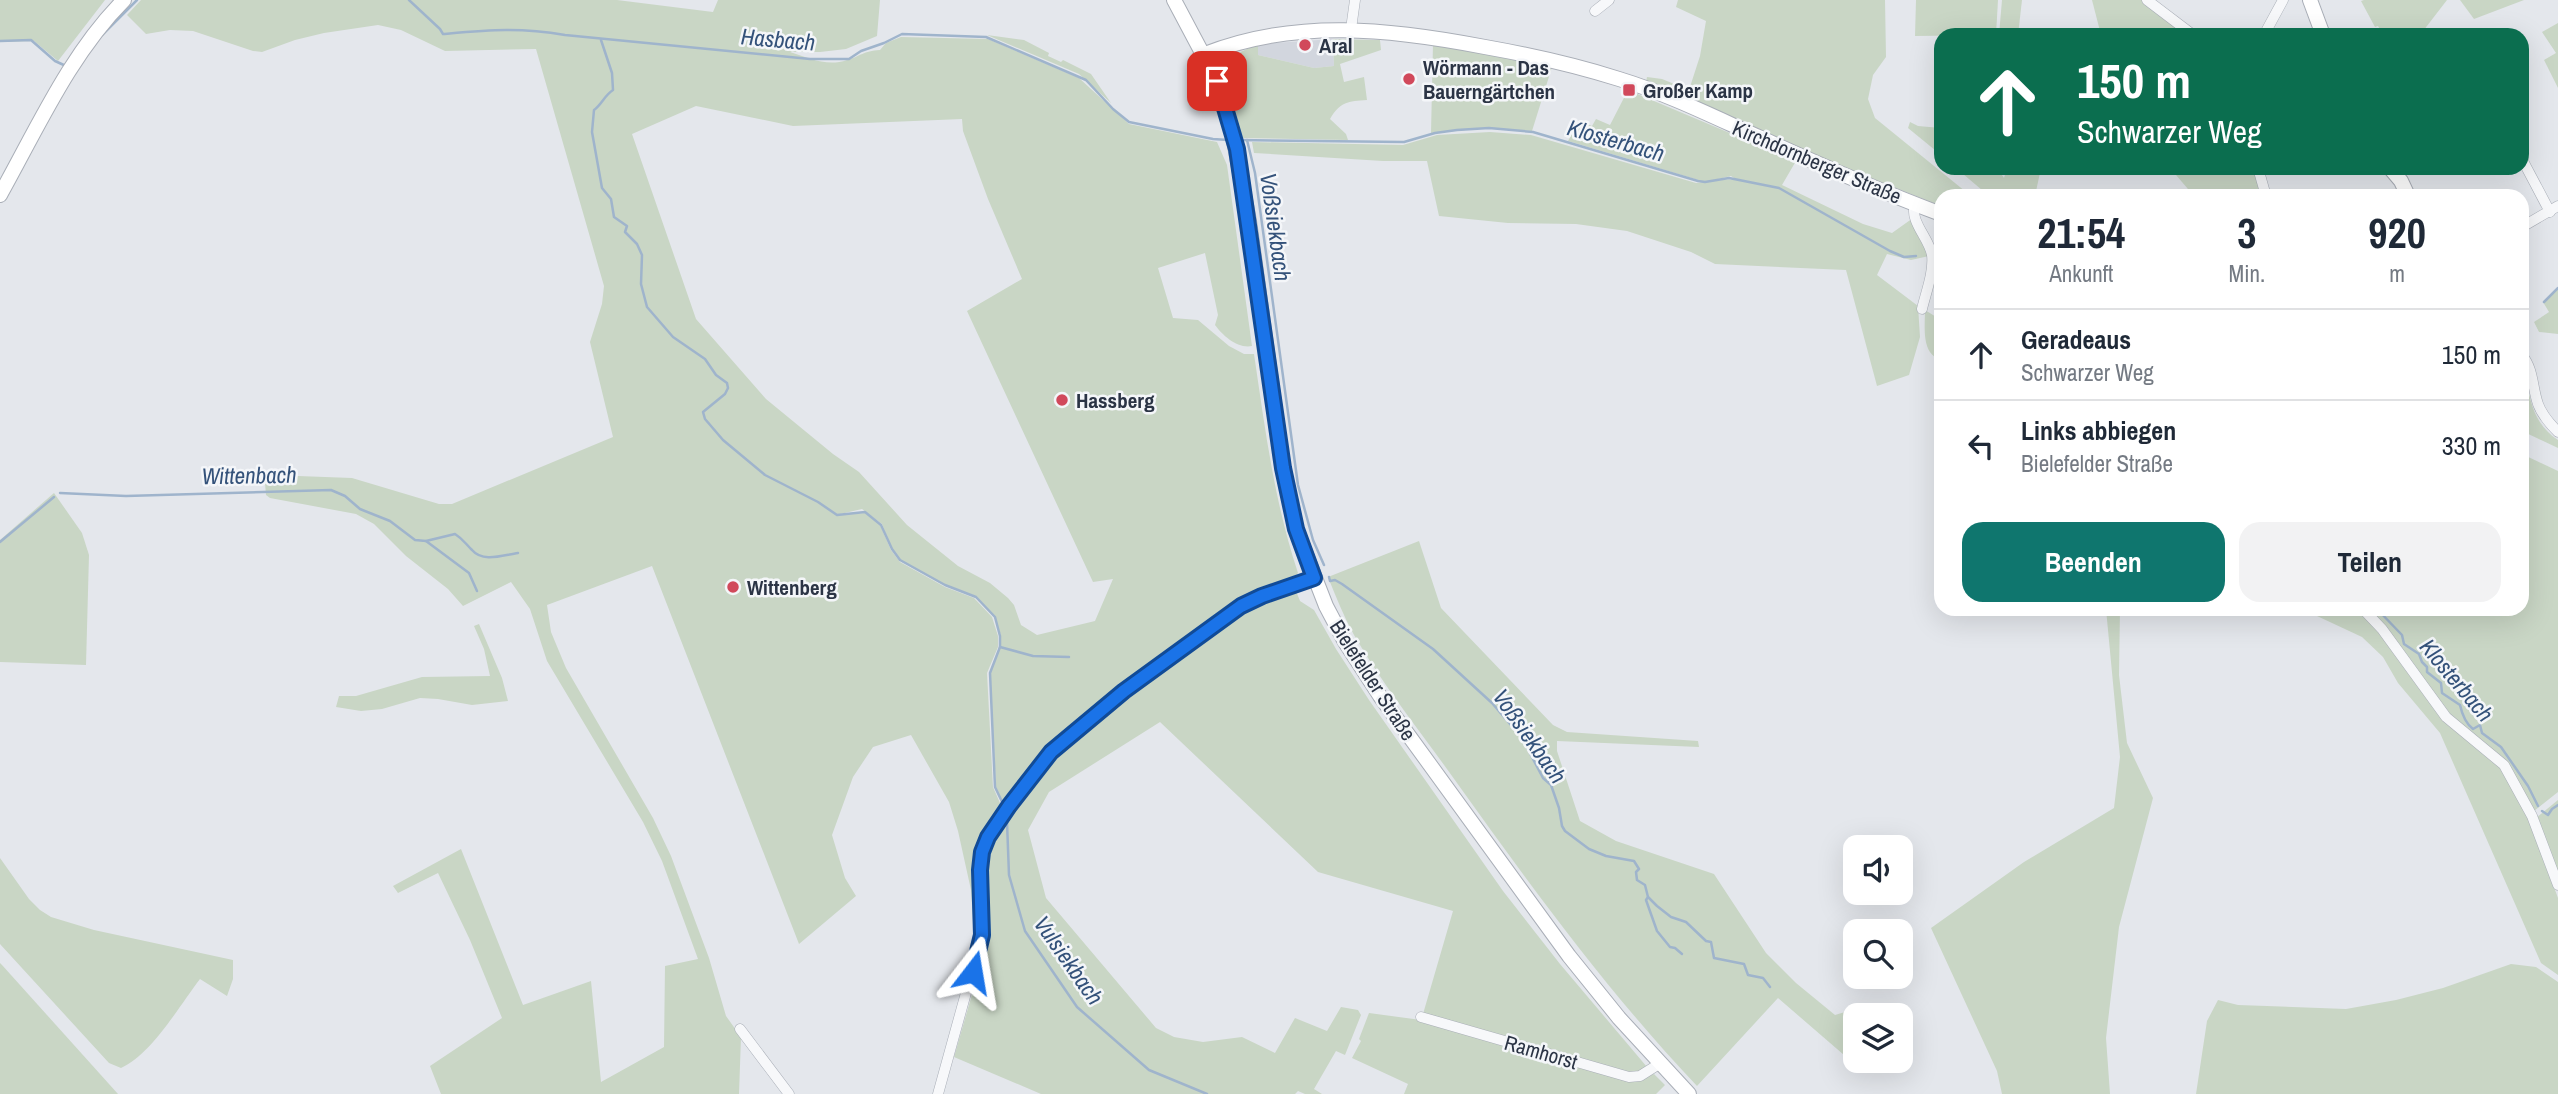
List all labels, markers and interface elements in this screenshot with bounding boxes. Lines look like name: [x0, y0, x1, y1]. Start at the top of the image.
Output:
water label: Hasbach: [740, 20, 816, 58]
place label: Aral: [1319, 31, 1353, 60]
marker: Aral: [1297, 37, 1313, 53]
text: 150 m: [2077, 47, 2191, 113]
pin: [1187, 51, 1247, 111]
place label: Wörmann - Das Bauerngärtchen: [1423, 53, 1555, 106]
icon: ahead: [1962, 56, 2053, 147]
icon: arrive: [1198, 62, 1236, 100]
marker: Wörmann - Das Bauerngärtchen: [1401, 71, 1417, 87]
place label: Großer Kamp: [1643, 76, 1753, 105]
marker: Großer Kamp: [1621, 82, 1637, 98]
text: Schwarzer Weg: [2077, 110, 2262, 153]
water label: Klosterbach: [1564, 111, 1668, 169]
street label: Kirchdornberger Straße: [1728, 113, 1906, 211]
water label: Voßsiekbach: [1253, 171, 1299, 283]
text: 21:54: [2037, 205, 2125, 261]
text: 3: [2237, 205, 2256, 261]
text: 920: [2368, 205, 2426, 261]
text: Ankunft: [2049, 258, 2113, 289]
text: Min.: [2228, 258, 2265, 289]
text: m: [2389, 258, 2405, 289]
text: Geradeaus: [2021, 322, 2131, 357]
icon: ahead: [1962, 336, 2000, 374]
text: 150 m: [2442, 337, 2501, 372]
text: Schwarzer Weg: [2021, 357, 2154, 388]
place label: Hassberg: [1076, 386, 1155, 415]
marker: Hassberg: [1054, 392, 1070, 408]
text: Links abbiegen: [2021, 413, 2176, 448]
icon: left: [1962, 427, 2000, 465]
text: 330 m: [2442, 428, 2501, 463]
text: Bielefelder Straße: [2021, 448, 2173, 479]
water label: Wittenbach: [201, 459, 297, 491]
button: Beenden: [1962, 522, 2225, 602]
button: Teilen: [2239, 522, 2501, 602]
place label: Wittenberg: [747, 573, 837, 602]
marker: Wittenberg: [725, 579, 741, 595]
street label: Bielefelder Straße: [1323, 614, 1423, 746]
water label: Klosterbach: [2413, 632, 2501, 728]
water label: Voßsiekbach: [1486, 683, 1574, 789]
map controls: [1843, 835, 1913, 1073]
button: sound: [1843, 835, 1913, 905]
water label: Vulsiekbach: [1027, 909, 1111, 1011]
button: search: [1843, 919, 1913, 989]
position arrow: [936, 935, 1010, 1009]
button: layers: [1843, 1003, 1913, 1073]
street label: Ramhorst: [1501, 1028, 1581, 1076]

